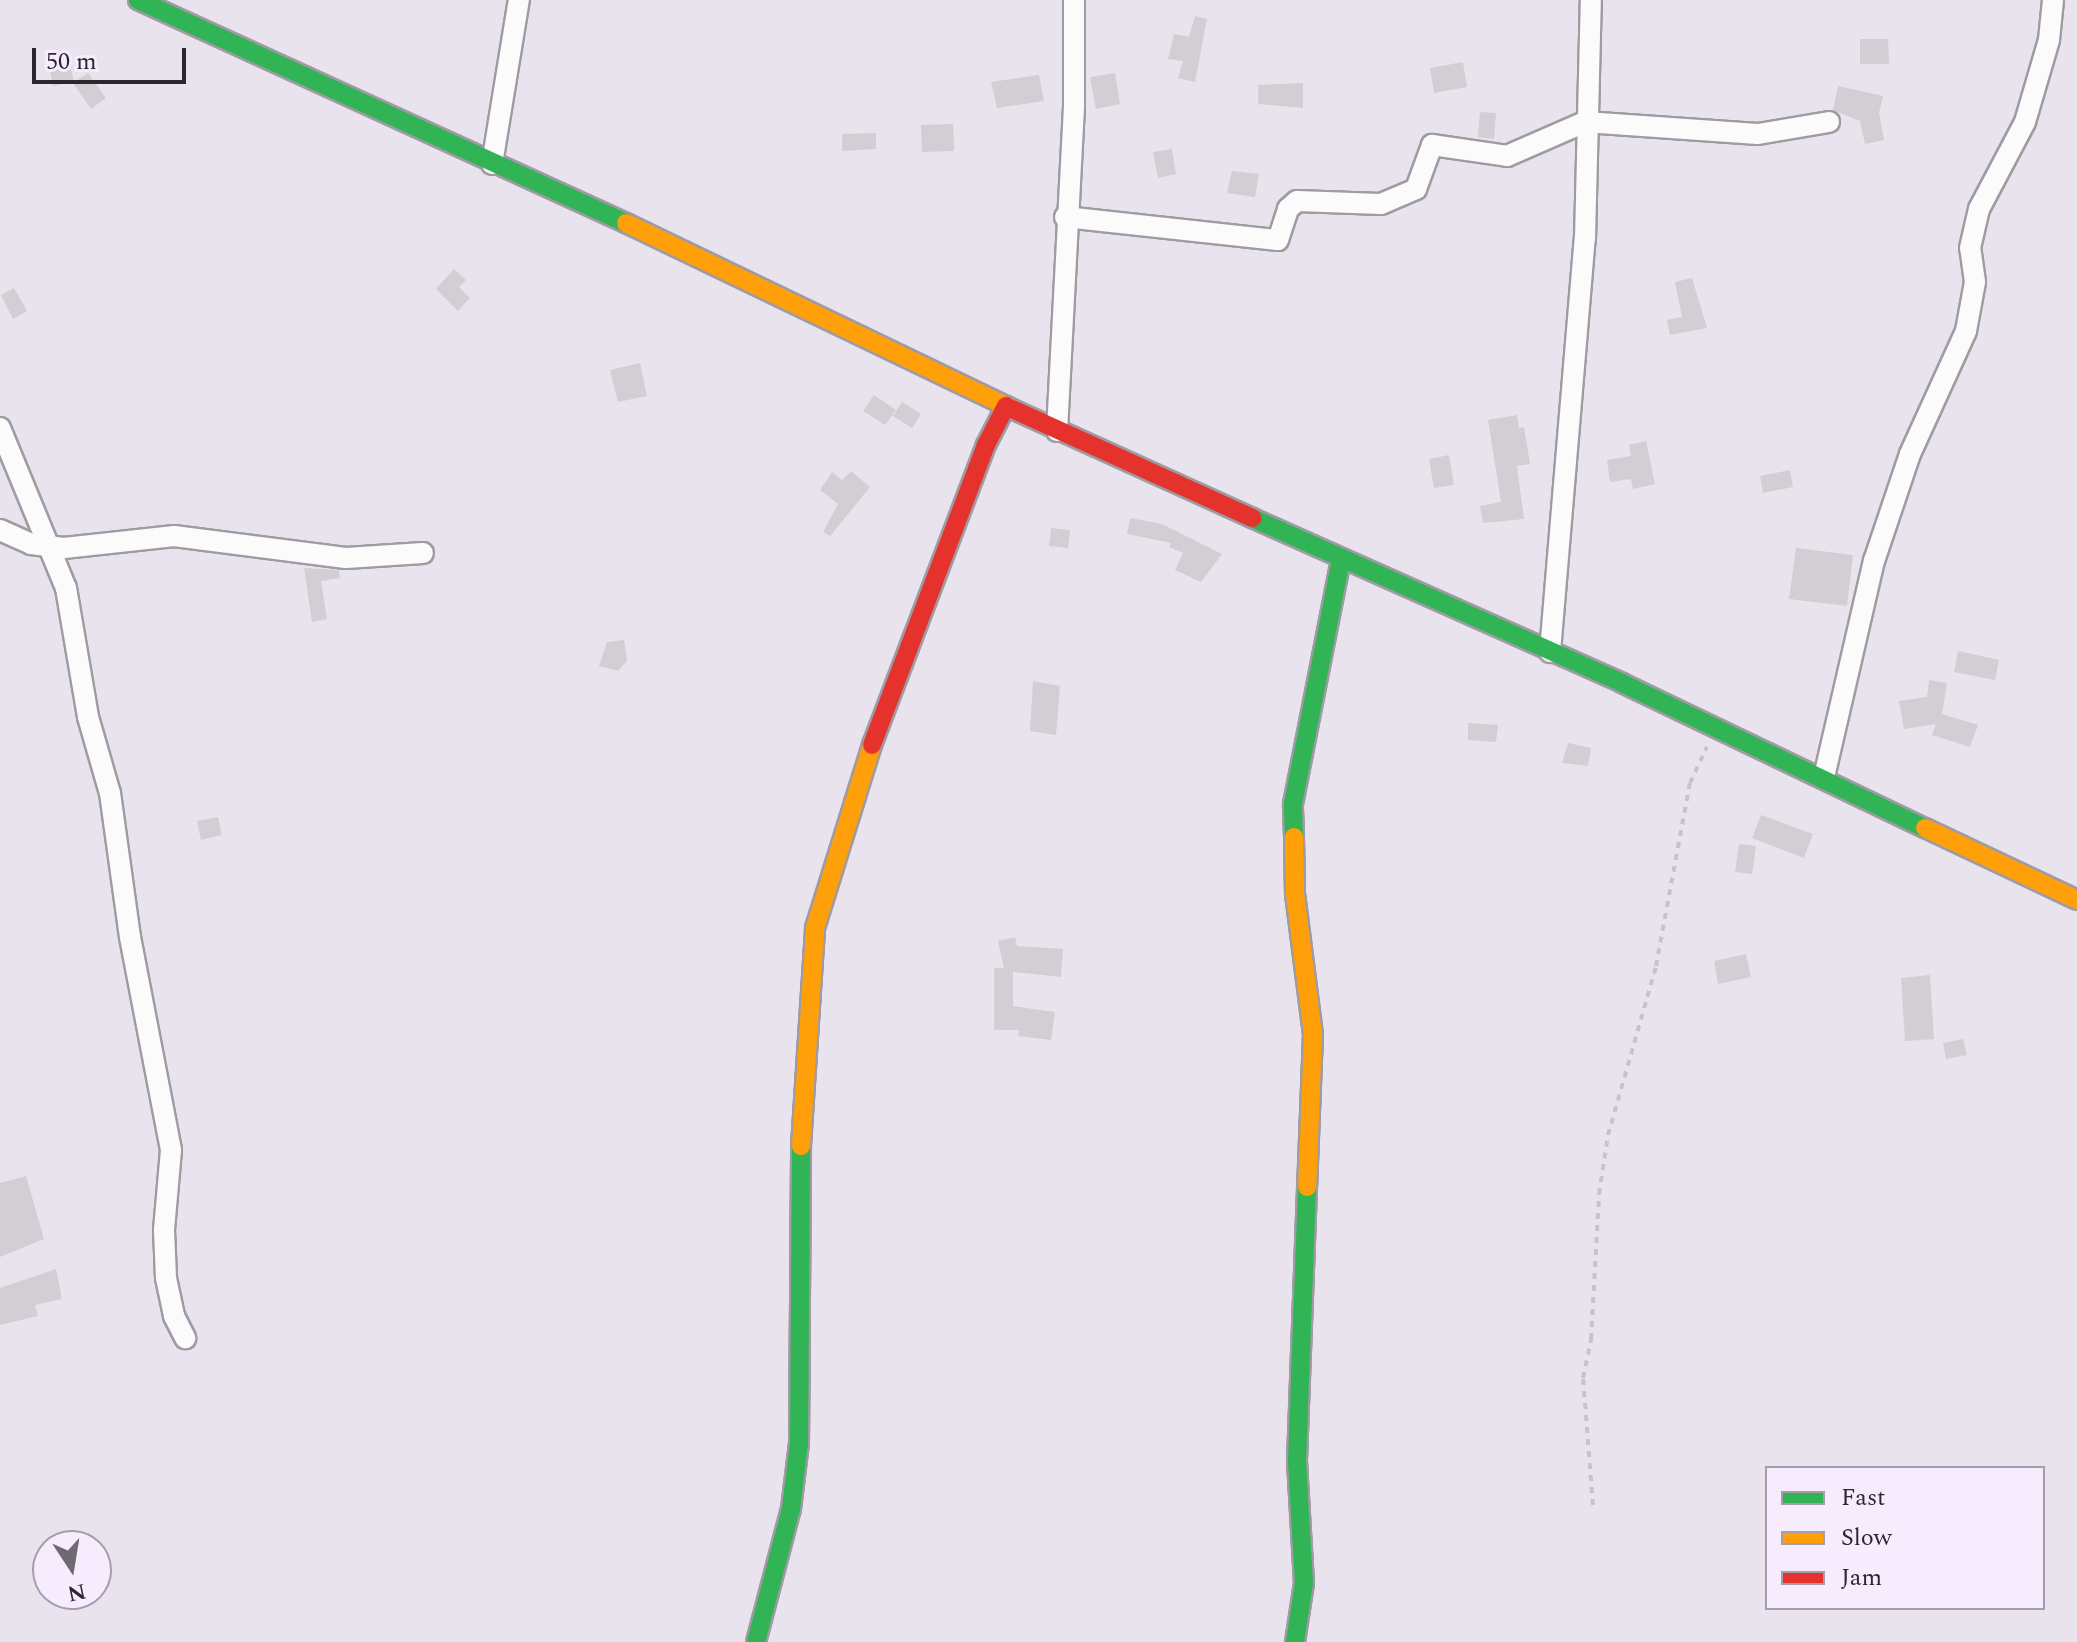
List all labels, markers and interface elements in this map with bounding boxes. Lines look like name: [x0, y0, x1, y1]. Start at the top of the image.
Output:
scale bar: [36, 32, 190, 82]
text: 50 m: [46, 44, 97, 80]
legend: [1765, 1466, 2045, 1610]
text: Fast: [1841, 1480, 1886, 1516]
text: Slow: [1841, 1520, 1892, 1556]
north arrow: [32, 1530, 112, 1610]
text: Jam: [1841, 1560, 1882, 1596]
text: N: [64, 1574, 89, 1610]

